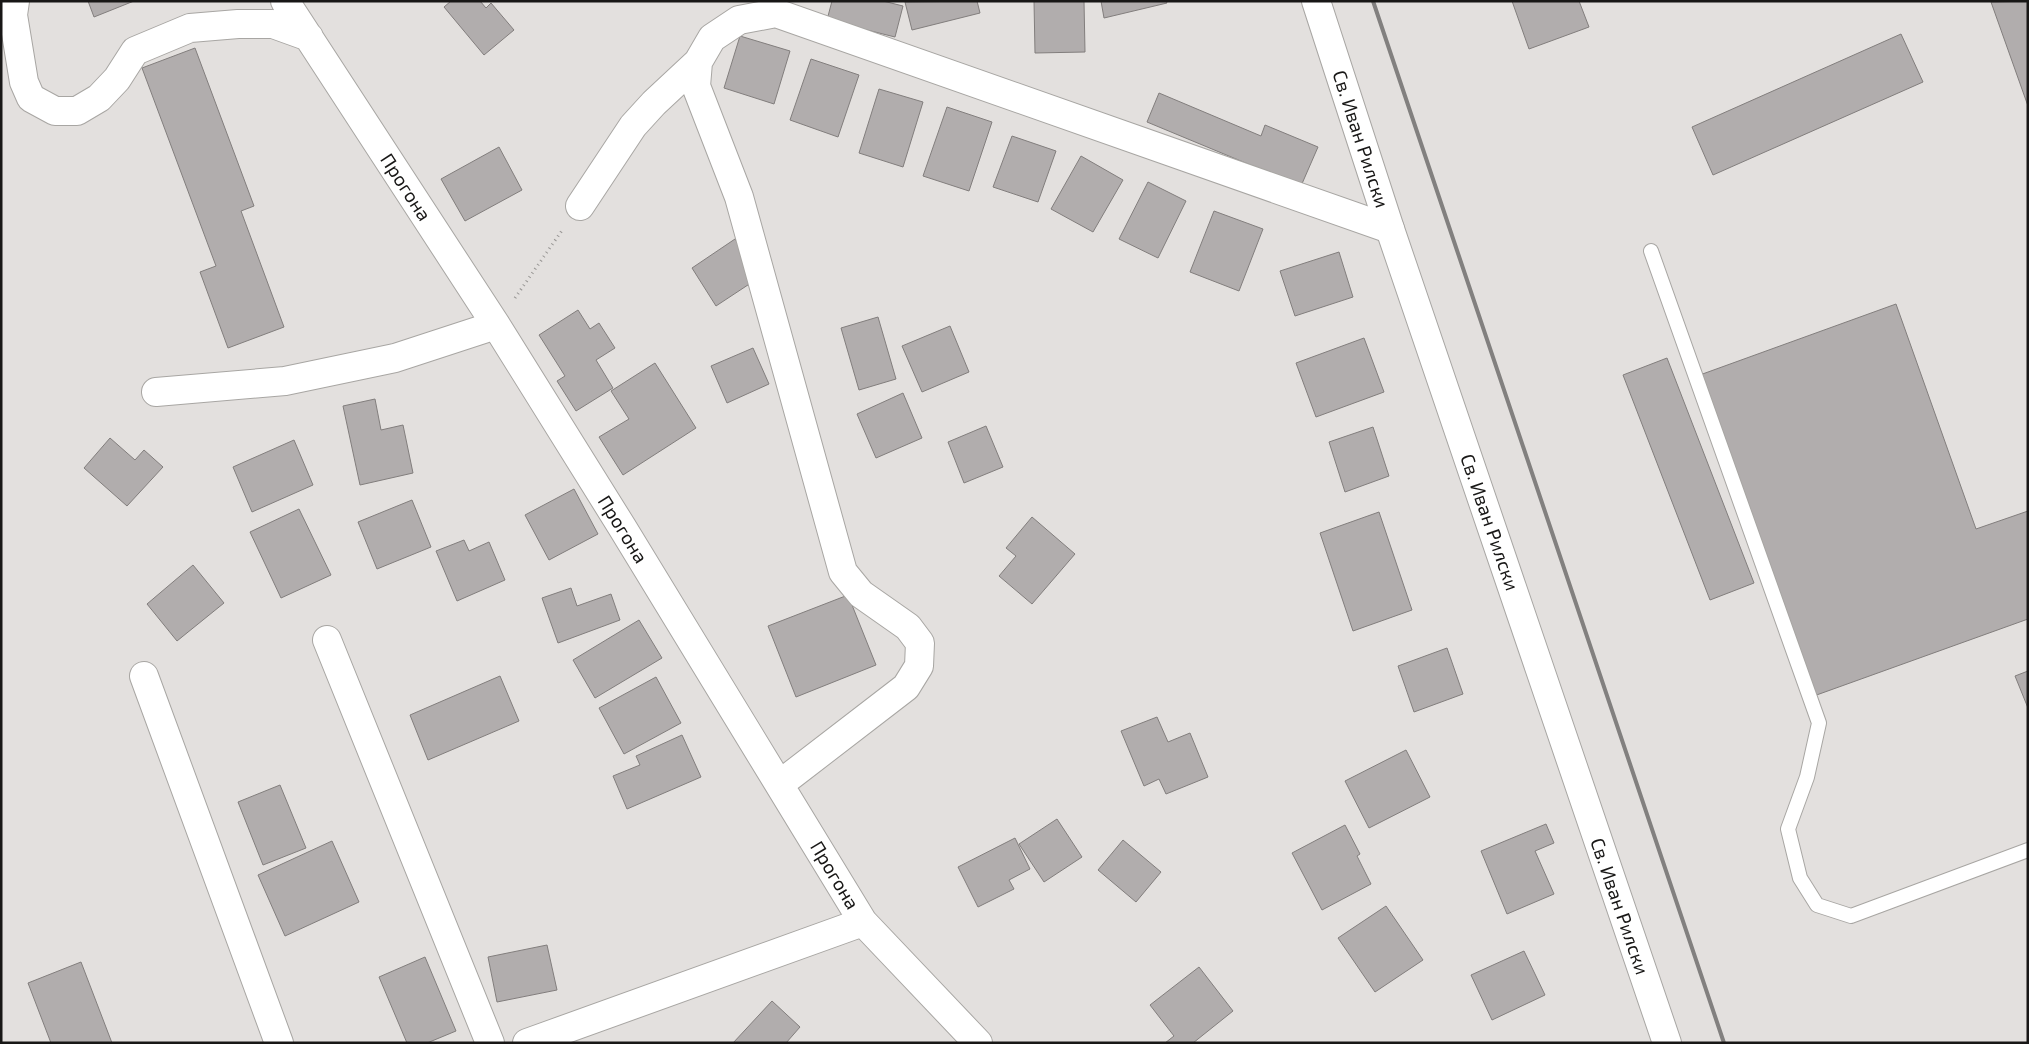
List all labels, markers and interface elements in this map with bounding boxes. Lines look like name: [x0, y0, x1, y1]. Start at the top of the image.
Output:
street label: Св. Иван Рилски: [1328, 67, 1395, 210]
street label: Прогона: [376, 149, 437, 225]
street label: Св. Иван Рилски: [1456, 450, 1525, 593]
street label: Прогона: [594, 491, 653, 567]
street label: Св. Иван Рилски: [1586, 834, 1655, 977]
street label: Прогона: [806, 836, 865, 913]

